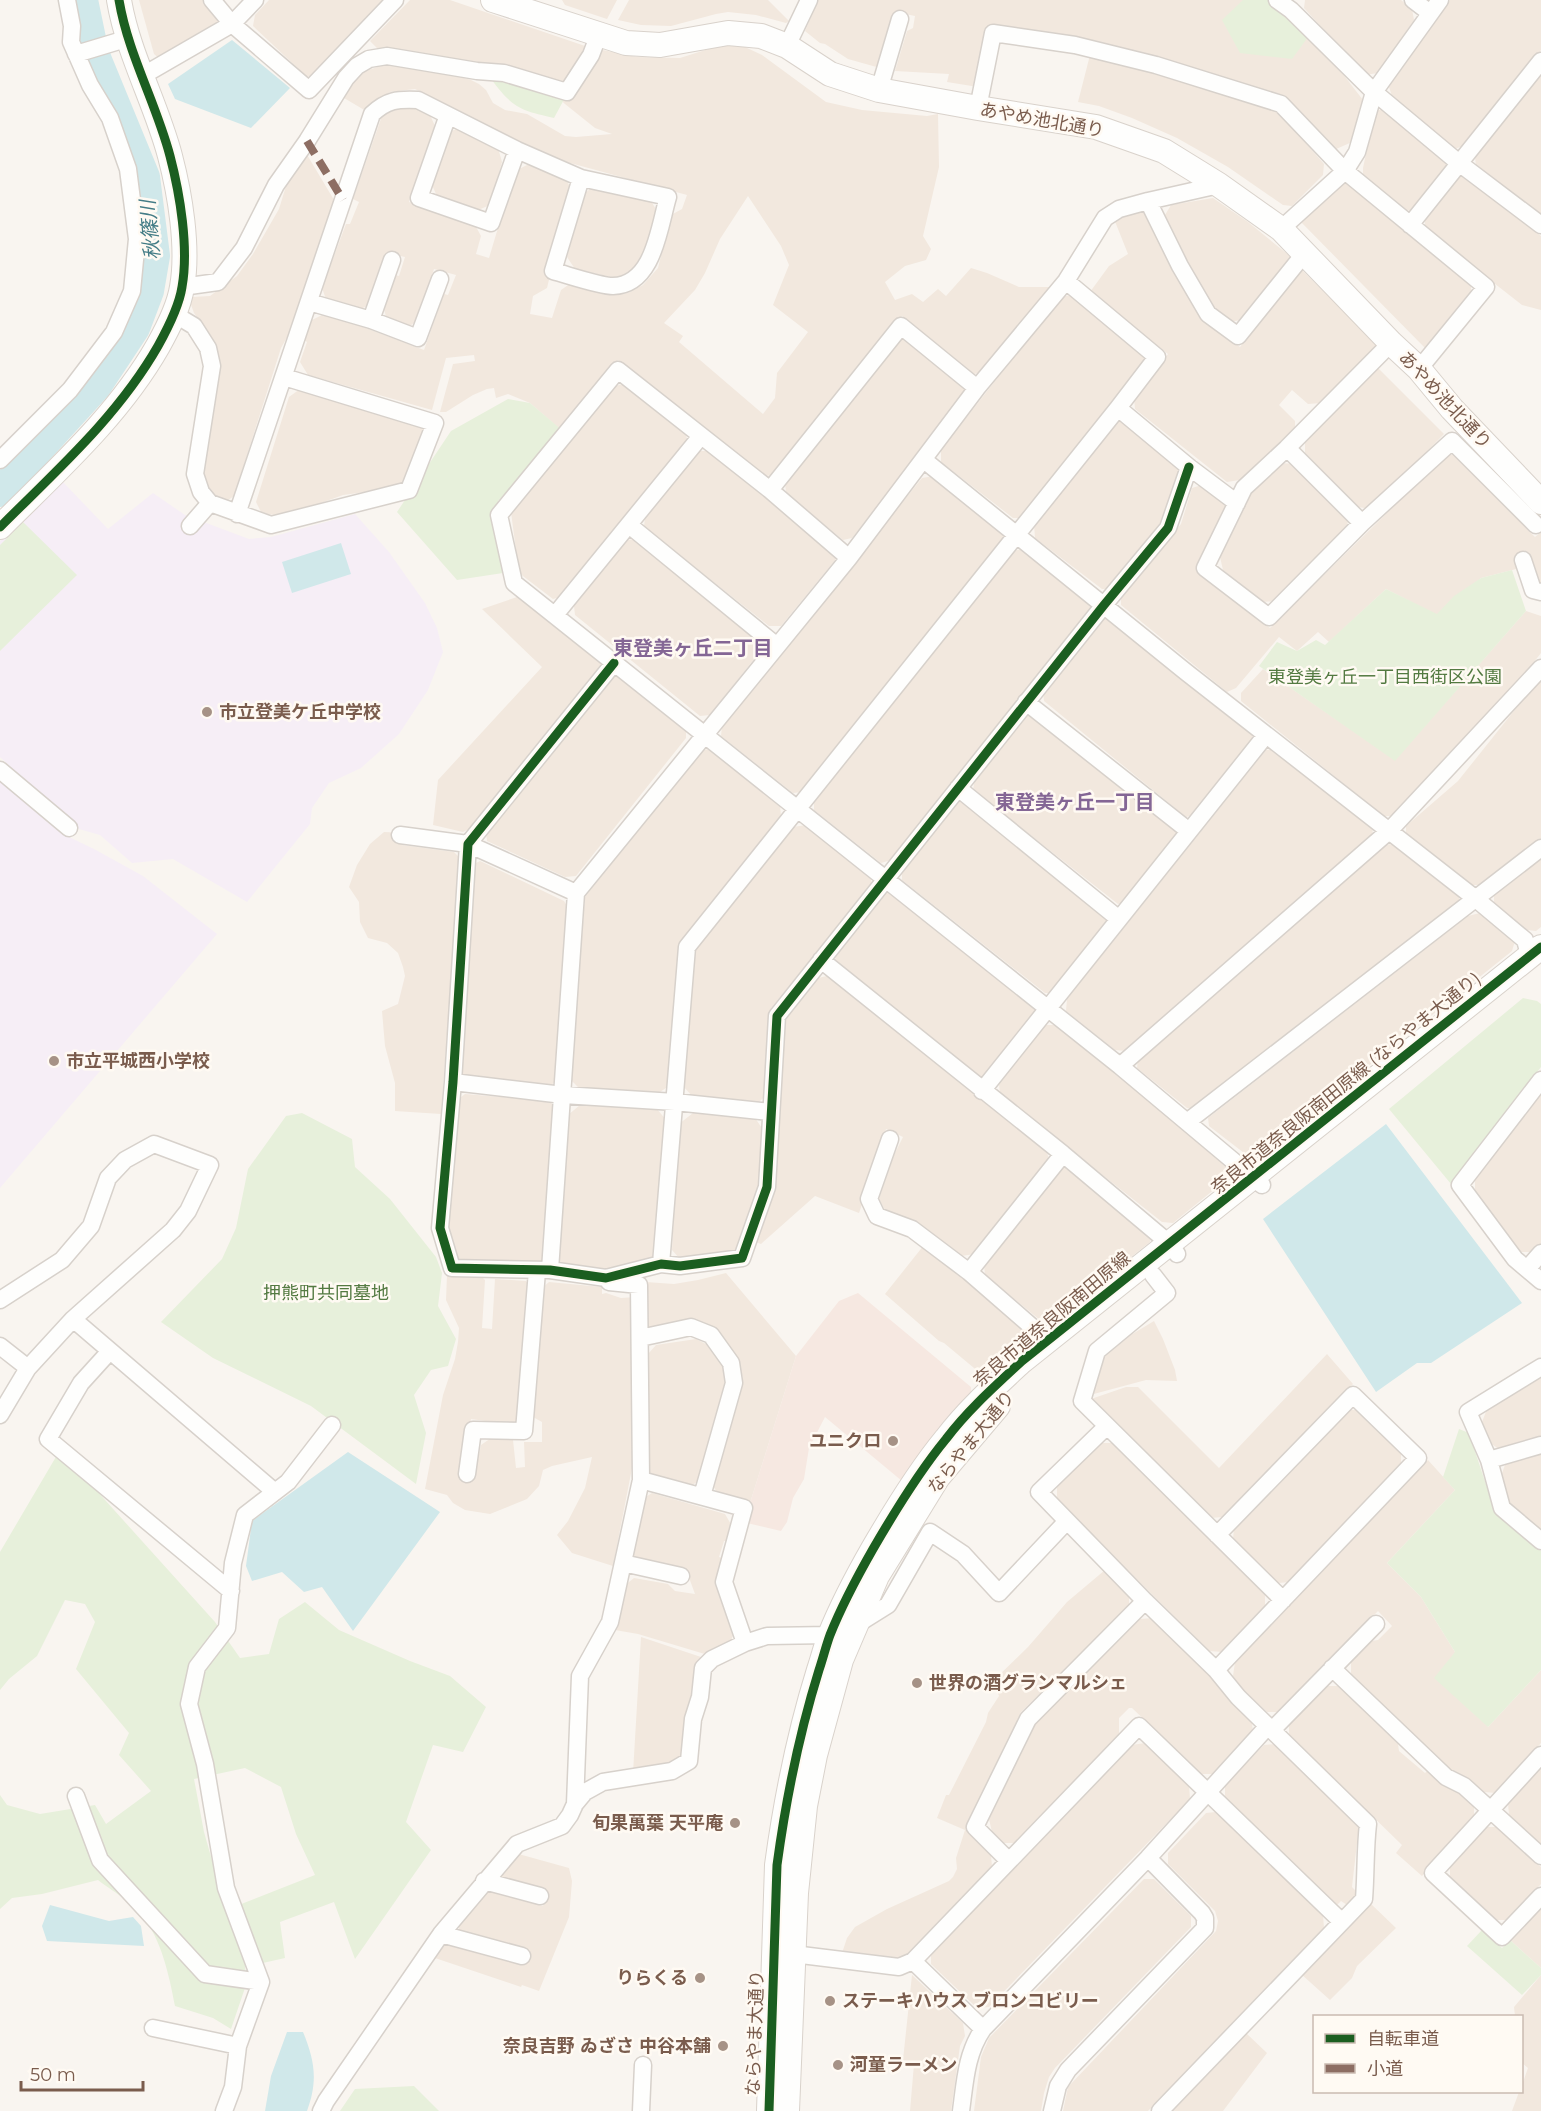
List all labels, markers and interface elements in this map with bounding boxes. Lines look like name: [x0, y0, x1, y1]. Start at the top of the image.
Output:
street label: あやめ池北通り: [978, 98, 1106, 142]
water label: 秋篠川: [135, 197, 165, 261]
street label: あやめ池北通り: [1394, 346, 1496, 454]
district label: 東登美ヶ丘二丁目: [613, 636, 773, 660]
park label: 東登美ヶ丘一丁目西街区公園: [1268, 666, 1502, 688]
place label: 市立登美ケ丘中学校: [219, 701, 381, 723]
marker: 市立登美ケ丘中学校: [200, 705, 214, 719]
district label: 東登美ヶ丘一丁目: [995, 790, 1155, 814]
street label: 奈良市道奈良阪南田原線 (ならやま大通り): [1207, 967, 1485, 1199]
place label: 市立平城西小学校: [66, 1050, 210, 1072]
marker: 市立平城西小学校: [47, 1054, 61, 1068]
street label: 奈良市道奈良阪南田原線: [969, 1247, 1135, 1391]
park label: 押熊町共同墓地: [263, 1282, 389, 1304]
street label: ならやま大通り: [923, 1386, 1019, 1498]
place label: ユニクロ: [809, 1430, 881, 1452]
marker: ユニクロ: [886, 1434, 900, 1448]
place label: 世界の酒グランマルシェ: [929, 1672, 1127, 1694]
marker: 世界の酒グランマルシェ: [910, 1676, 924, 1690]
place label: 旬果萬葉 天平庵: [592, 1812, 723, 1834]
marker: 旬果萬葉 天平庵: [728, 1816, 742, 1830]
place label: りらくる: [616, 1967, 688, 1989]
street label: ならやま大通り: [742, 1970, 768, 2096]
marker: りらくる: [693, 1971, 707, 1985]
place label: ステーキハウス ブロンコビリー: [842, 1990, 1099, 2012]
marker: ステーキハウス ブロンコビリー: [823, 1994, 837, 2008]
legend: [1313, 2015, 1523, 2093]
text: 自転車道: [1367, 2028, 1439, 2050]
place label: 奈良吉野 ゐざさ 中谷本舗: [503, 2035, 711, 2057]
marker: 奈良吉野 ゐざさ 中谷本舗: [716, 2039, 730, 2053]
scale bar: [21, 2054, 142, 2092]
place label: 河童ラーメン: [850, 2054, 957, 2076]
marker: 河童ラーメン: [831, 2058, 845, 2072]
text: 小道: [1367, 2058, 1403, 2080]
text: 50 m: [30, 2064, 76, 2086]

